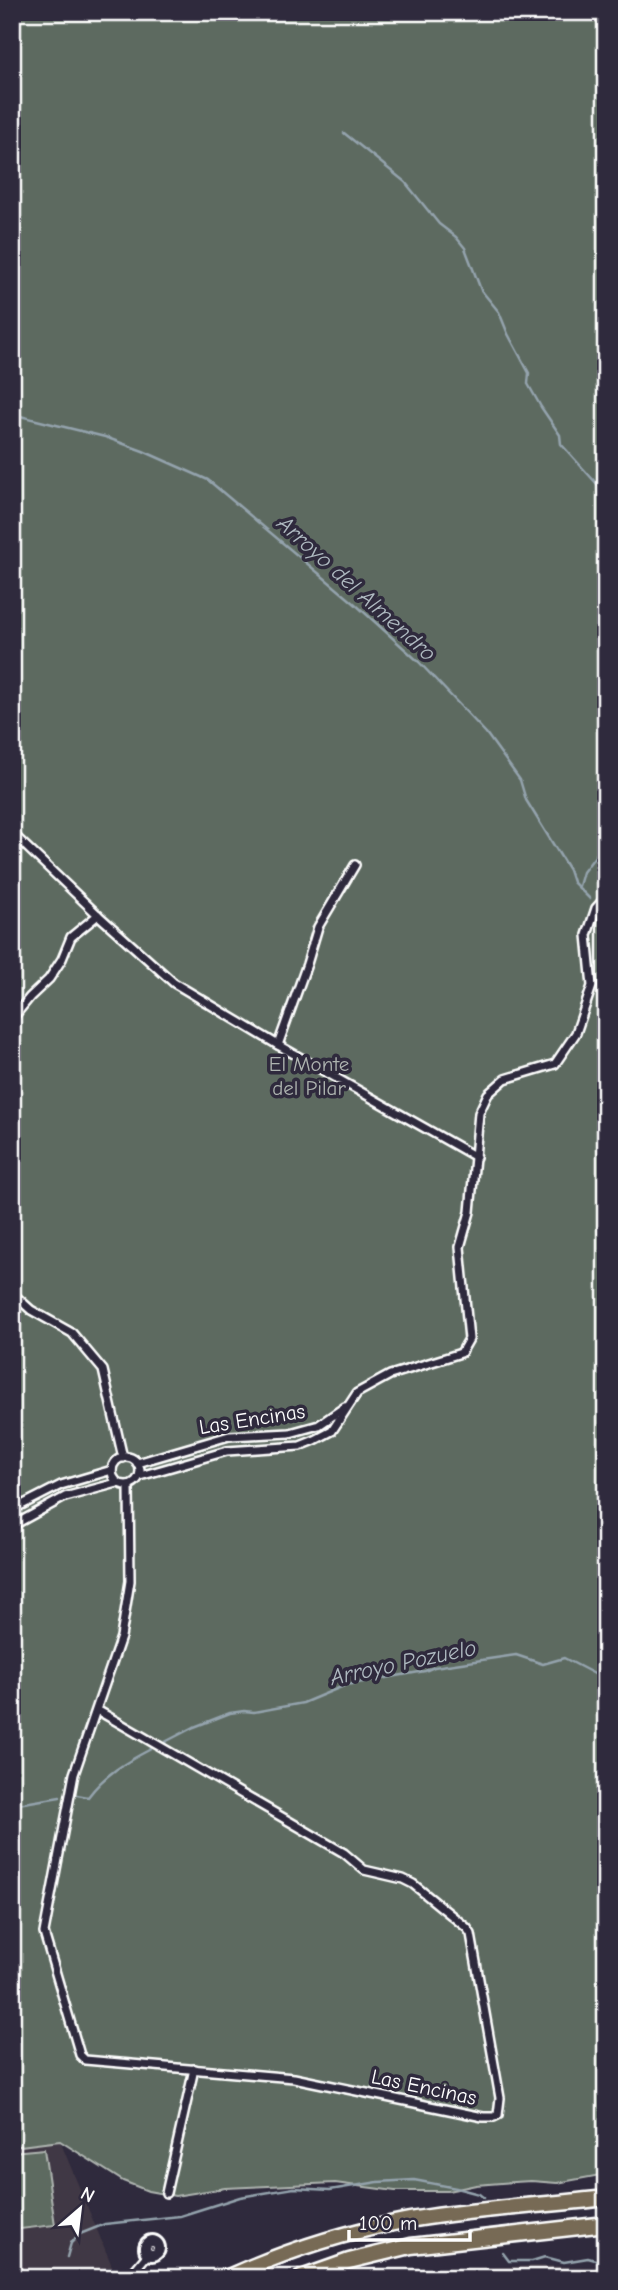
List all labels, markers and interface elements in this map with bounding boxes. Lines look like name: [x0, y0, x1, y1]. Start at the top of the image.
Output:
water label: Arroyo del Almendro: [271, 509, 442, 667]
park label: El Monte del Pilar: [269, 1052, 349, 1100]
street label: Las Encinas: [197, 1399, 307, 1439]
water label: Arroyo Pozuelo: [327, 1634, 479, 1691]
street label: Las Encinas: [369, 2064, 479, 2110]
north arrow: [46, 2174, 116, 2244]
text: N: [77, 2182, 98, 2207]
scale bar: [349, 2199, 469, 2243]
text: 100 m: [359, 2211, 417, 2235]

